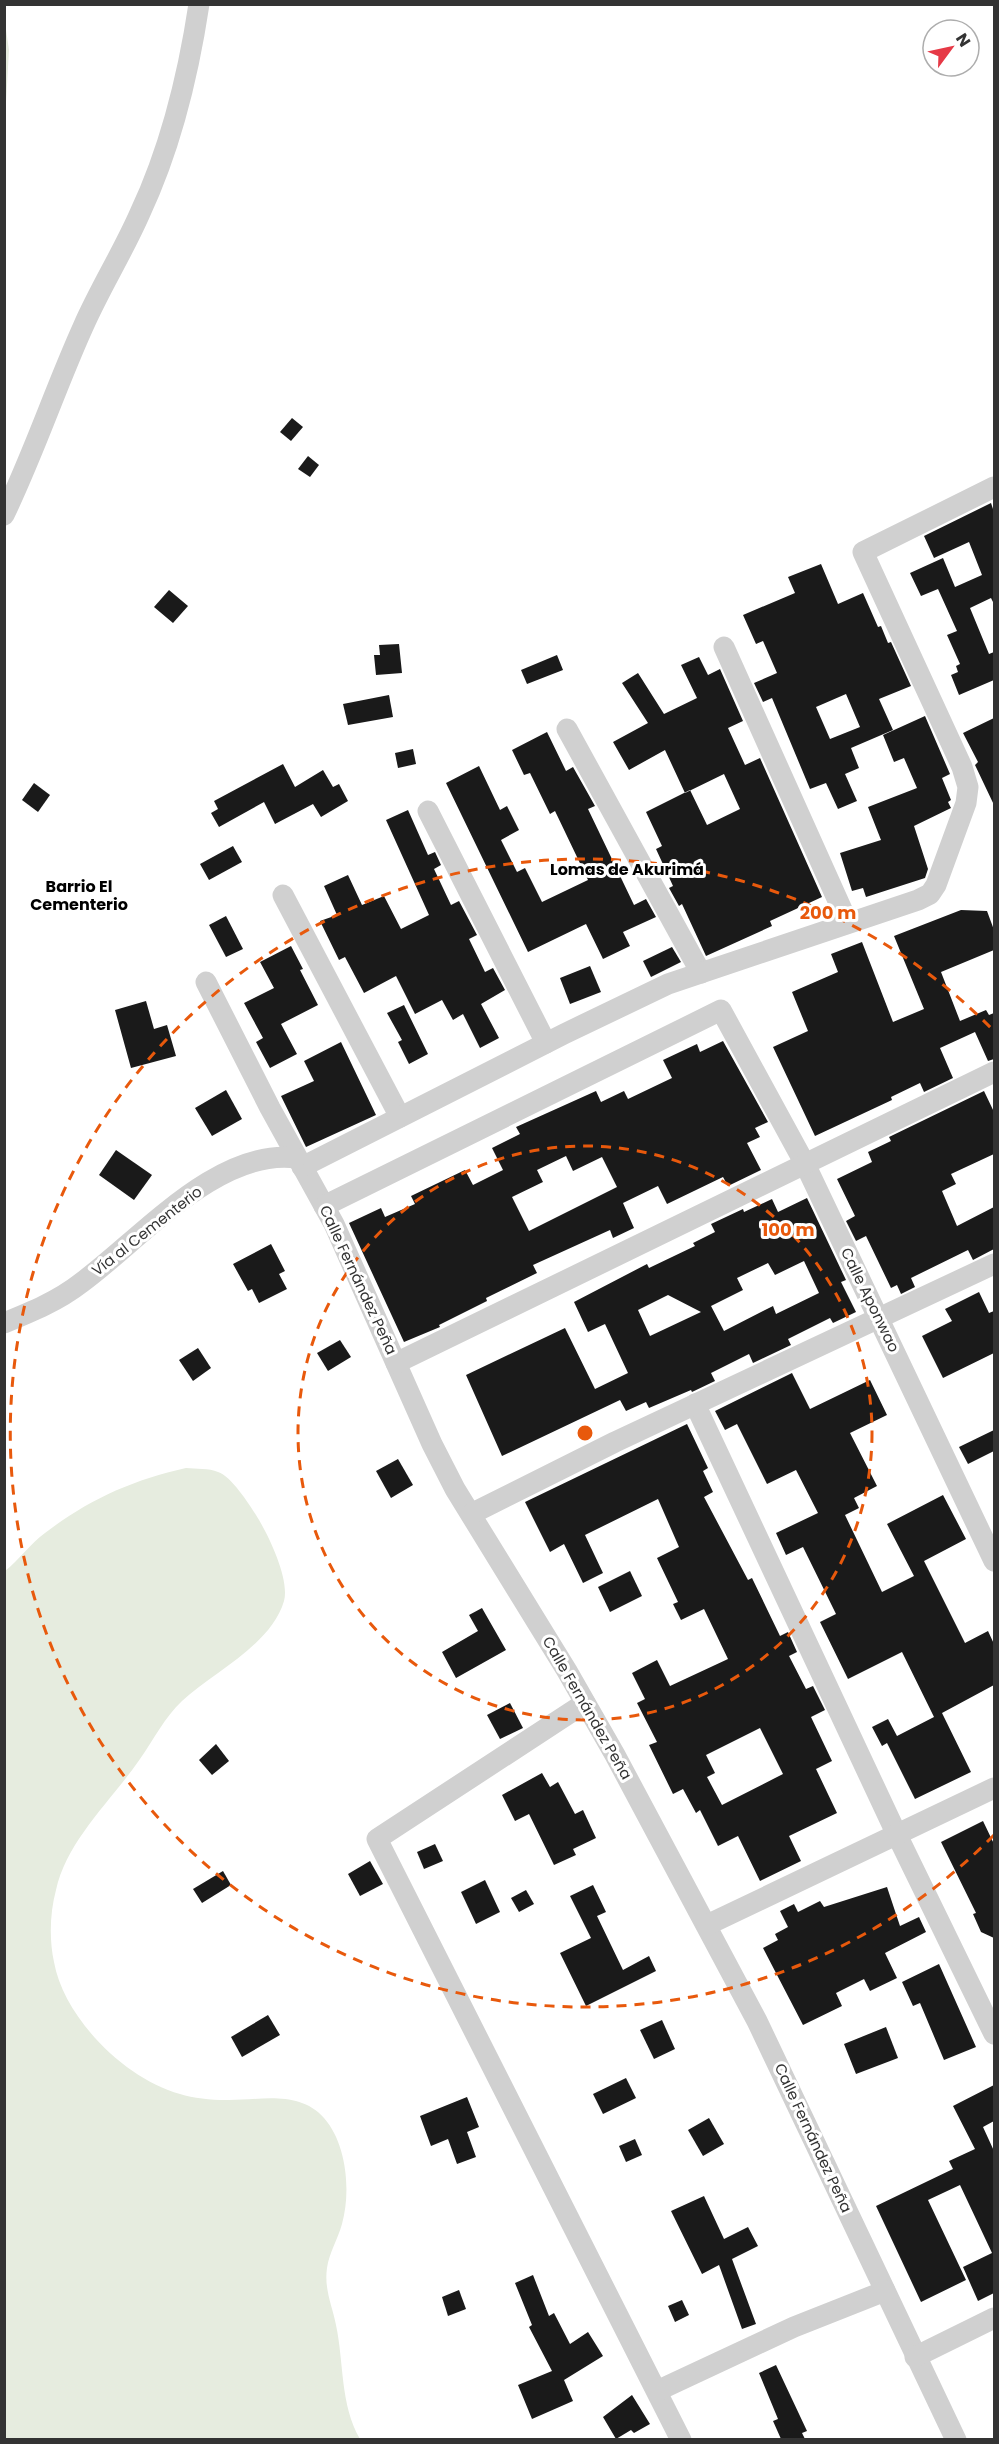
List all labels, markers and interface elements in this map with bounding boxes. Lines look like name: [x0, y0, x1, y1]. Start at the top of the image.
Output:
north arrow: [921, 18, 981, 78]
text: N: [950, 29, 976, 51]
district label: Lomas de Akurimá: [550, 858, 704, 881]
district label: Barrio El Cementerio: [30, 875, 128, 916]
text: 200 m: [800, 900, 856, 925]
street label: Vía al Cementerio: [87, 1181, 206, 1280]
street label: Calle Fernández Peña: [315, 1202, 402, 1358]
text: 100 m: [761, 1217, 815, 1242]
street label: Calle Aponwao: [836, 1244, 905, 1356]
centre of rings: [575, 1423, 595, 1443]
street label: Calle Fernández Peña: [538, 1632, 637, 1783]
street label: Calle Fernández Peña: [770, 2060, 857, 2216]

